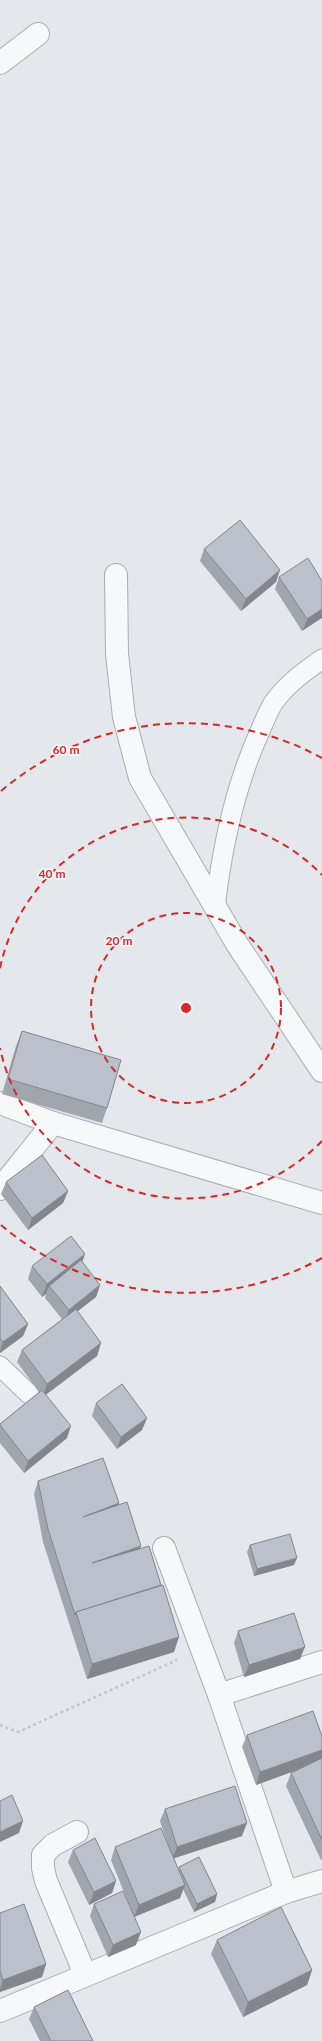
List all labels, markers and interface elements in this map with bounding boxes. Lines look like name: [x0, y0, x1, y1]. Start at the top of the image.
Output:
text: 60 m: [53, 742, 79, 757]
text: 40 m: [39, 866, 65, 881]
text: 20 m: [106, 933, 132, 948]
centre of rings: [179, 1001, 193, 1015]

